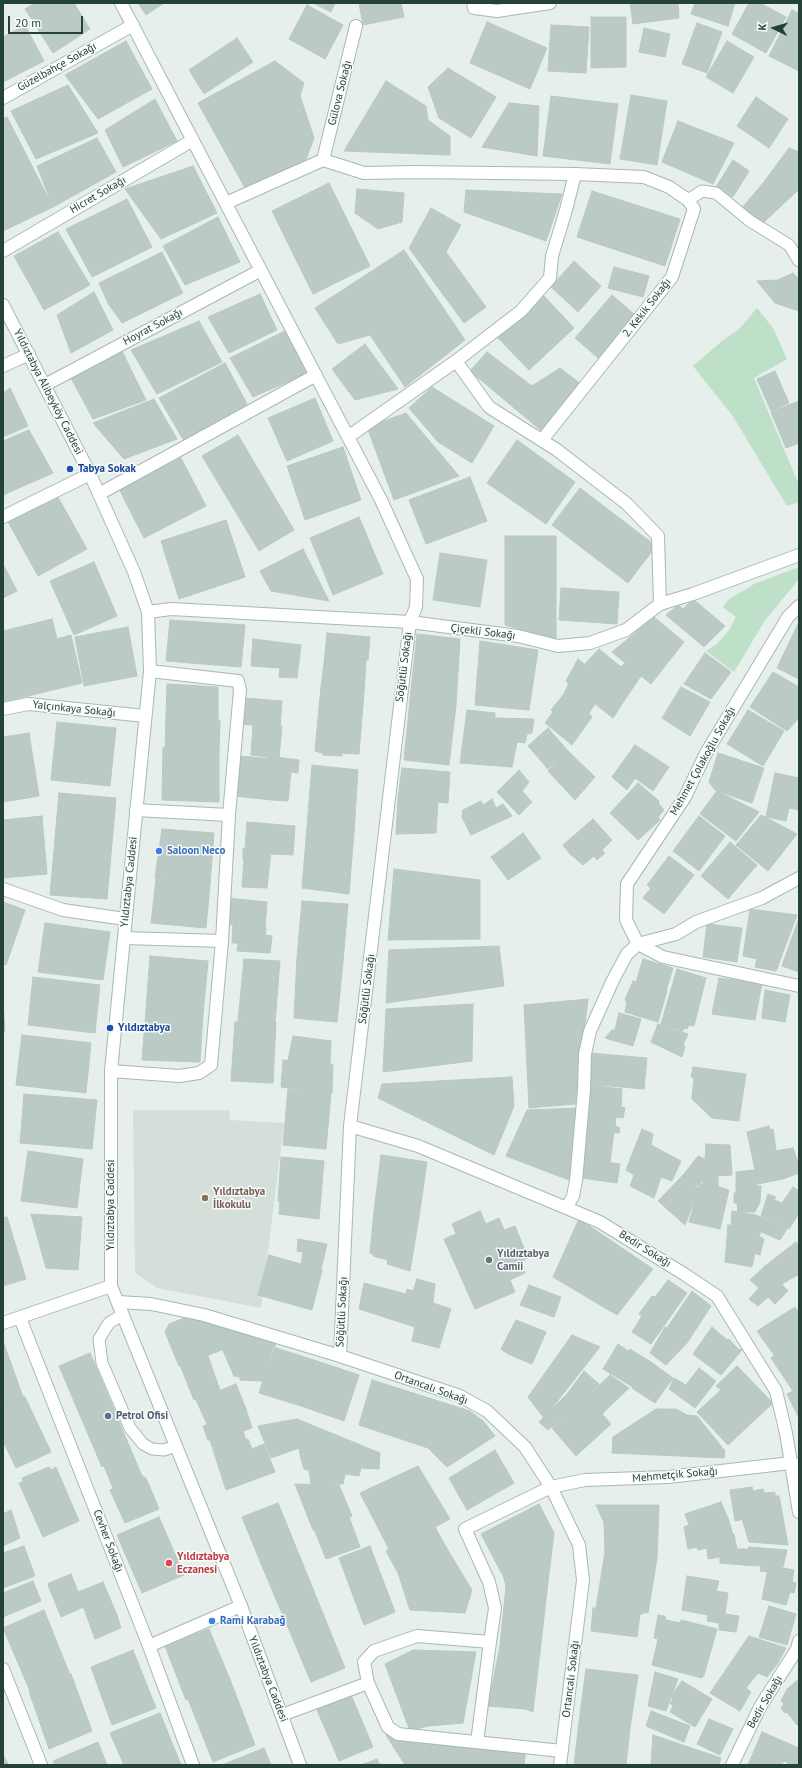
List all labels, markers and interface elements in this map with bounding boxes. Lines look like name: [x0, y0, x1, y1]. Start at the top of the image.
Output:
scale bar: [10, 8, 85, 34]
north arrow: [754, 8, 794, 48]
text: 20 m: [15, 15, 41, 30]
text: K: [755, 23, 769, 31]
street label: Güzelbahçe Sokağı: [15, 40, 99, 94]
street label: Gülova Sokağı: [326, 59, 354, 127]
street label: Hicret Sokağı: [68, 174, 128, 216]
street label: 2. Kekik Sokağı: [620, 276, 674, 340]
street label: Hoyrat Sokağı: [121, 306, 185, 348]
street label: Yıldıztabya Alibeyköy Caddesi: [11, 327, 85, 457]
place label: Tabya Sokak: [78, 462, 136, 476]
marker: Tabya Sokak: [65, 464, 75, 474]
street label: Çiçekli Sokağı: [450, 621, 516, 643]
street label: Söğütlü Sokağı: [393, 631, 415, 703]
street label: Yalçınkaya Sokağı: [32, 698, 116, 720]
street label: Mehmet Çolakoğlu Sokağı: [668, 704, 738, 818]
street label: Yıldıztabya Caddesi: [118, 836, 140, 928]
place label: Saloon Neco: [167, 844, 225, 858]
marker: Saloon Neco: [154, 846, 164, 856]
street label: Söğütlü Sokağı: [356, 953, 378, 1025]
place label: Yıldıztabya: [118, 1021, 170, 1035]
marker: Yıldıztabya: [105, 1023, 115, 1033]
street label: Yıldıztabya Caddesi: [104, 1159, 118, 1251]
place label: Yıldıztabya İlkokulu: [213, 1185, 265, 1211]
marker: Yıldıztabya İlkokulu: [200, 1193, 210, 1203]
street label: Bedir Sokağı: [617, 1228, 673, 1270]
place label: Yıldıztabya Camii: [497, 1247, 549, 1273]
marker: Yıldıztabya Camii: [484, 1255, 494, 1265]
street label: Söğütlü Sokağı: [334, 1276, 350, 1348]
street label: Ortancalı Sokağı: [392, 1369, 470, 1407]
place label: Petrol Ofisi: [116, 1409, 168, 1423]
marker: Petrol Ofisi: [103, 1411, 113, 1421]
street label: Mehmetçik Sokağı: [632, 1465, 718, 1485]
street label: Cevher Sokağı: [90, 1508, 126, 1574]
place label: Yıldıztabya Eczanesi: [177, 1550, 229, 1576]
marker: Yıldıztabya Eczanesi: [164, 1558, 174, 1568]
place label: Rami Karabağ: [220, 1614, 285, 1628]
marker: Rami Karabağ: [207, 1616, 217, 1626]
street label: Yıldıztabya Caddesi: [246, 1634, 290, 1724]
street label: Ortancalı Sokağı: [560, 1640, 582, 1718]
street label: Bedir Sokağı: [745, 1673, 785, 1731]

